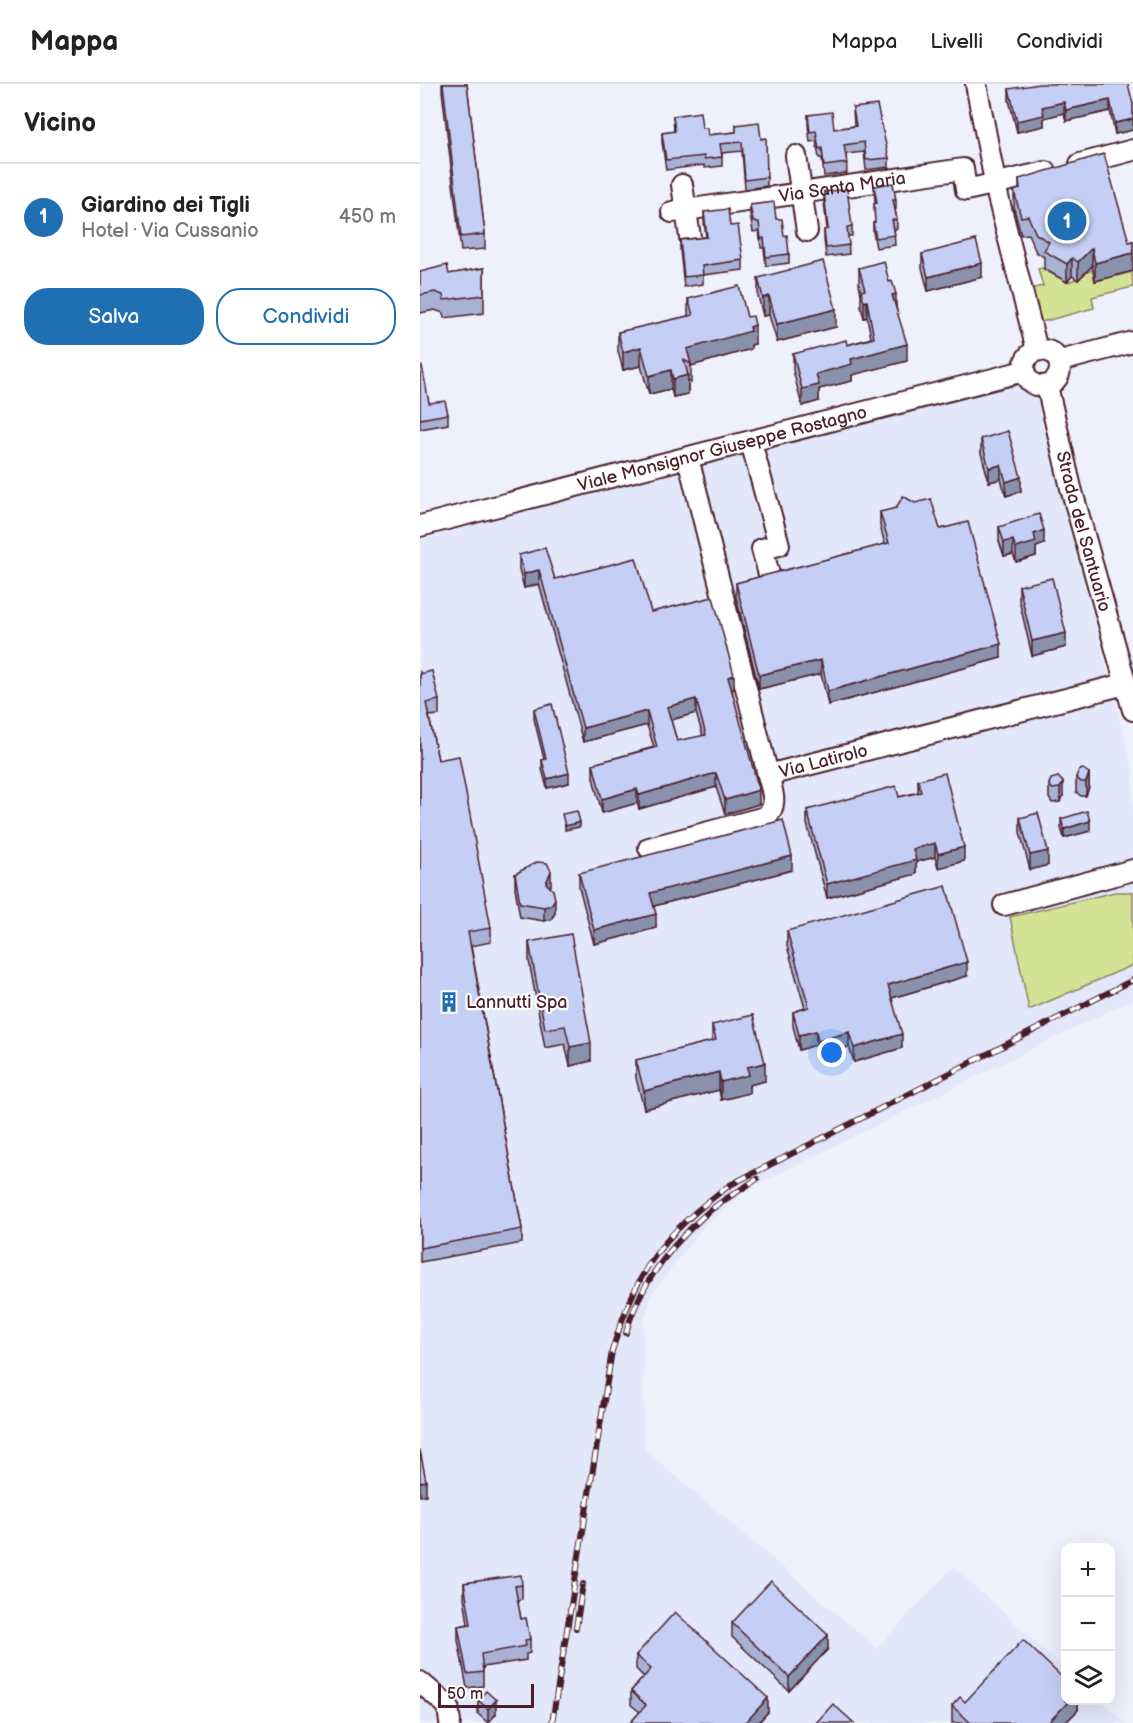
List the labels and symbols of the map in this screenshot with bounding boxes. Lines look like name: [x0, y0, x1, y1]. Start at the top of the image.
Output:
street label: Via Santa Maria: [777, 167, 907, 207]
pin: 1: [1048, 198, 1086, 244]
street label: Viale Monsignor Giuseppe Rostagno: [575, 401, 869, 496]
street label: Strada del Santuario: [1052, 449, 1116, 614]
street label: Via Latirolo: [777, 740, 870, 782]
building icon: Lannutti Spa: [437, 990, 461, 1014]
place label: Lannutti Spa: [466, 992, 568, 1013]
your location: [817, 1038, 846, 1067]
scale bar: [438, 1681, 534, 1708]

